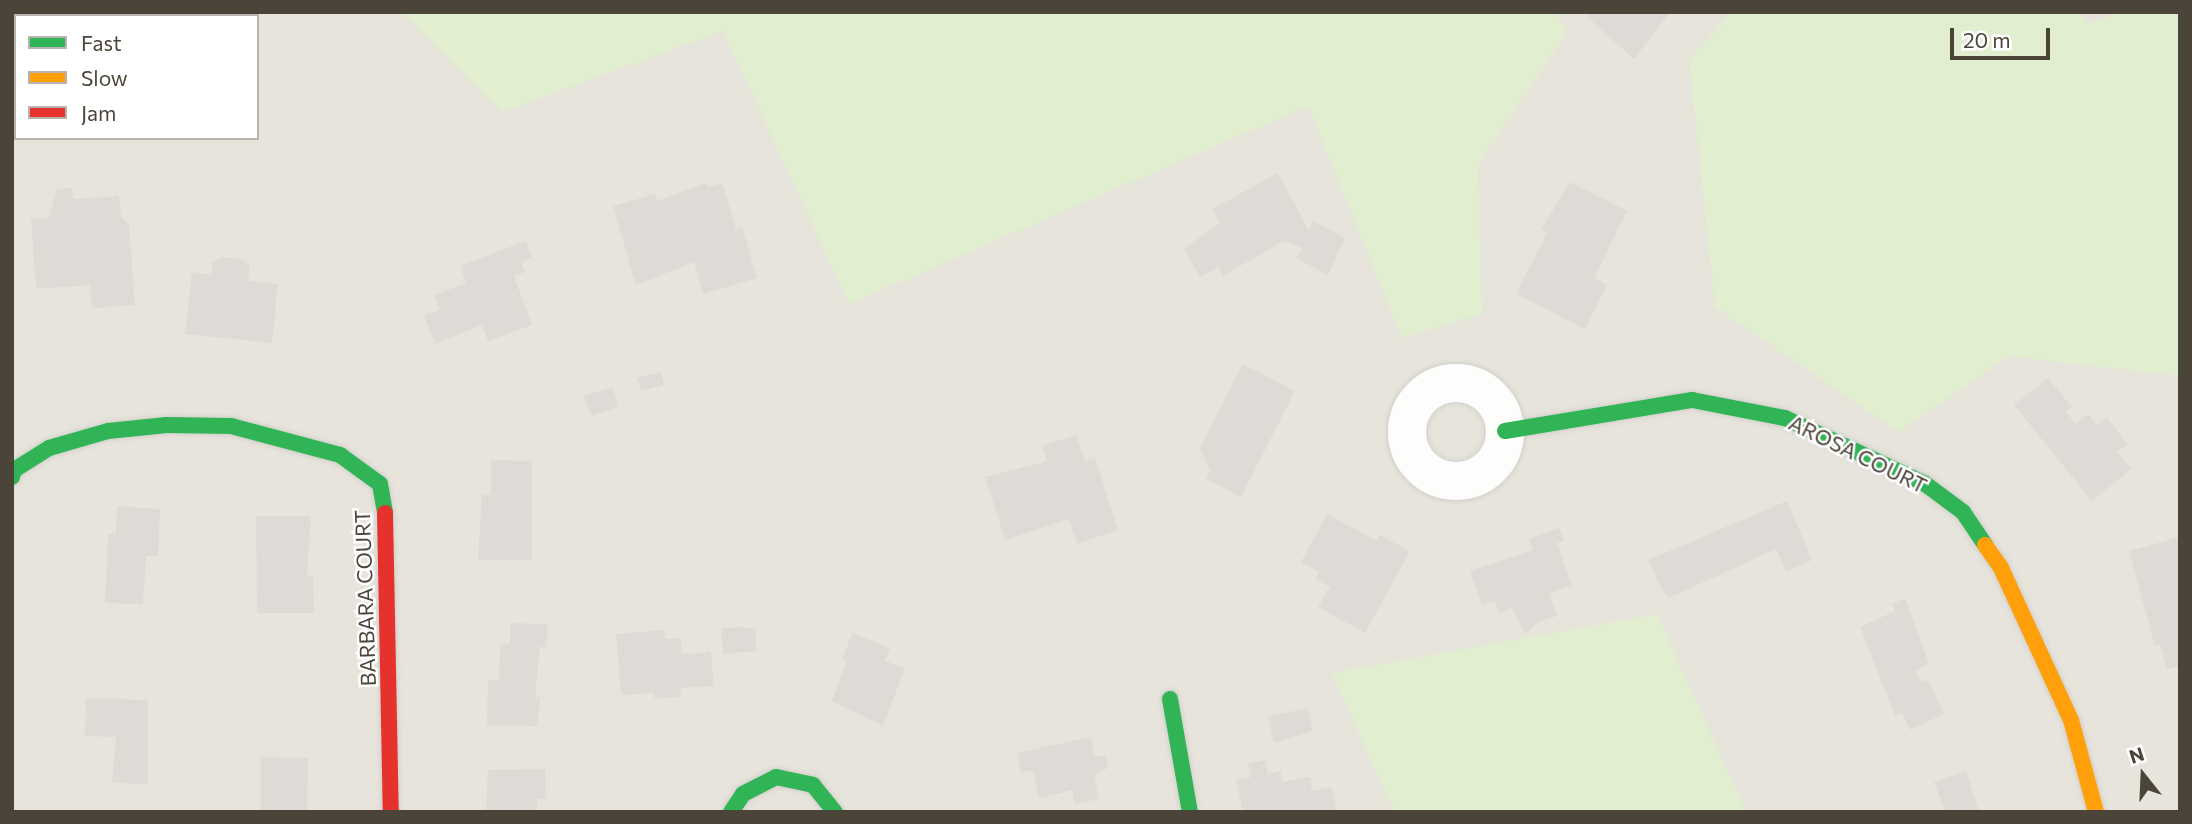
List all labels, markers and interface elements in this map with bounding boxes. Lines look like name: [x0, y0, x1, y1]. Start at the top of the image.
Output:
legend: [14, 14, 259, 140]
scale bar: [1954, 14, 2054, 58]
text: 20 m: [1963, 27, 2011, 52]
text: Fast: [81, 30, 122, 55]
text: Slow: [81, 65, 128, 90]
text: Jam: [81, 100, 116, 125]
street label: AROSA COURT: [1785, 410, 1931, 498]
street label: BARBARA COURT: [349, 509, 381, 687]
north arrow: [2108, 740, 2178, 810]
text: N: [2126, 741, 2147, 768]

